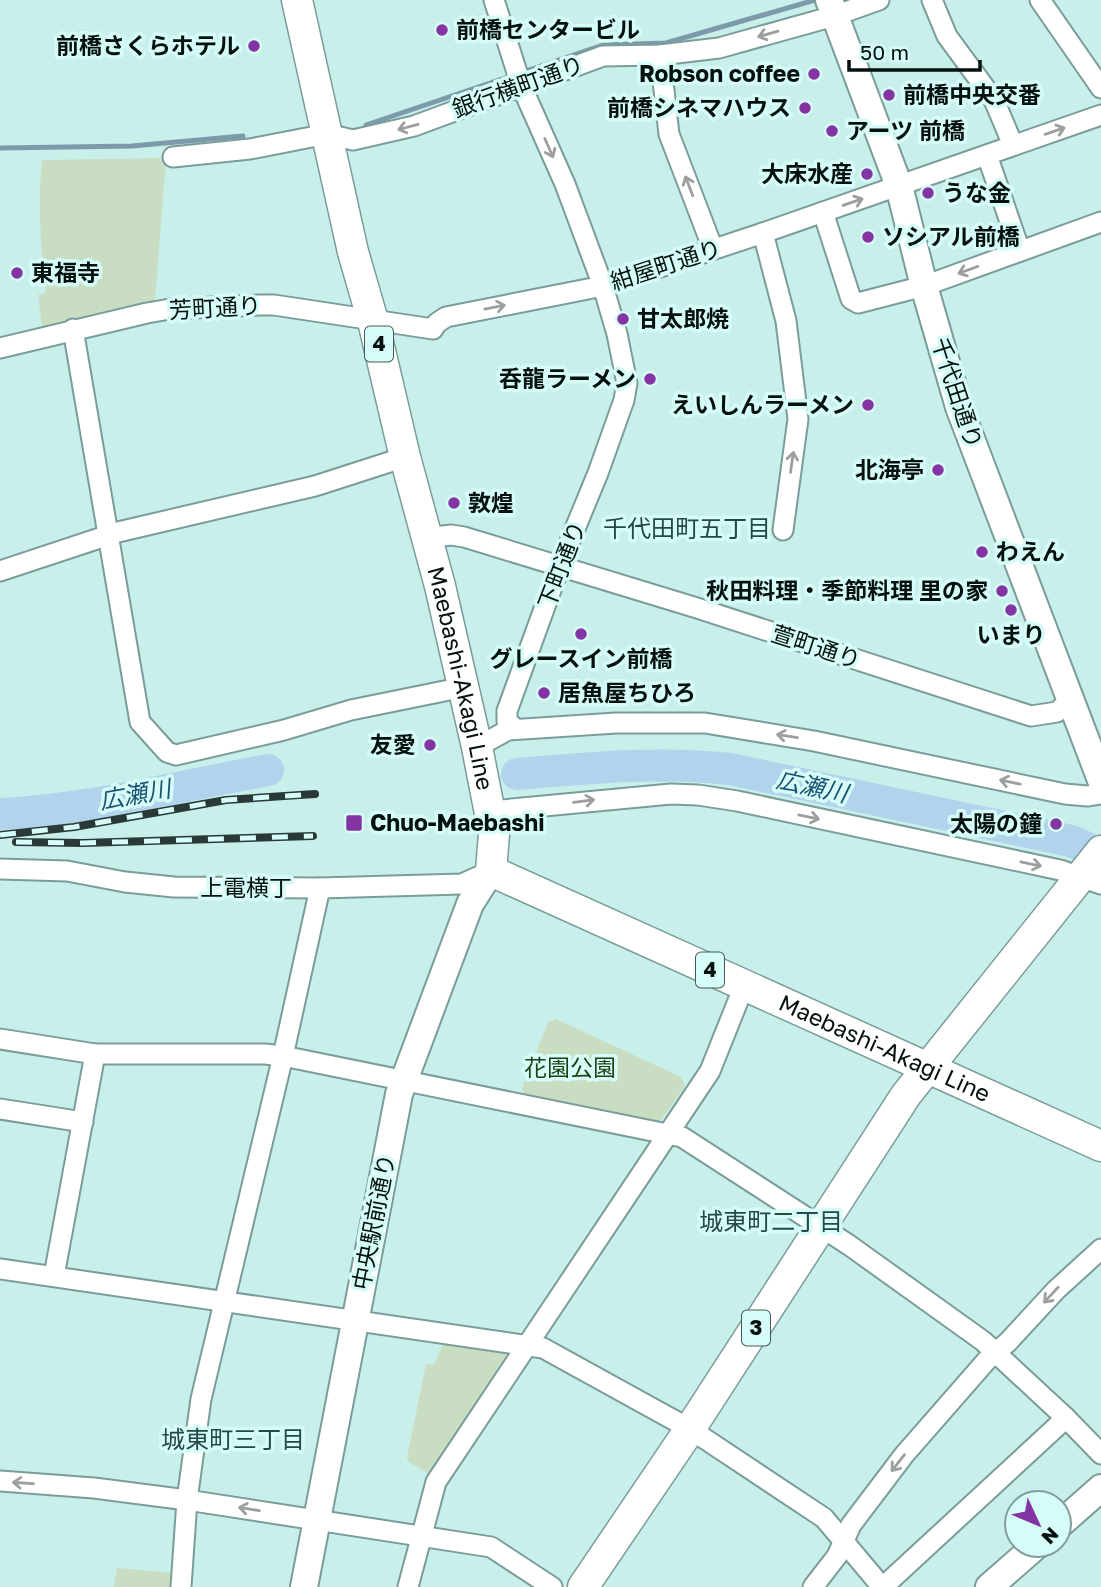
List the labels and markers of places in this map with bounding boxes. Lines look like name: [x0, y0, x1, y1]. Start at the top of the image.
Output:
place label: 前橋センタービル: [456, 15, 640, 43]
marker: 前橋センタービル: [434, 22, 450, 38]
place label: 前橋さくらホテル: [56, 31, 240, 59]
marker: 前橋さくらホテル: [246, 38, 262, 54]
place label: Robson coffee: [639, 59, 800, 87]
marker: Robson coffee: [806, 66, 822, 82]
place label: 前橋中央交番: [903, 80, 1041, 108]
marker: 前橋中央交番: [881, 87, 897, 103]
place label: 前橋シネマハウス: [607, 93, 791, 121]
marker: 前橋シネマハウス: [797, 100, 813, 116]
place label: アーツ 前橋: [846, 116, 965, 144]
marker: アーツ 前橋: [824, 123, 840, 139]
place label: 大床水産: [761, 159, 853, 187]
marker: 大床水産: [859, 166, 875, 182]
place label: うな金: [942, 178, 1011, 206]
marker: うな金: [920, 185, 936, 201]
place label: ソシアル前橋: [882, 222, 1020, 250]
marker: ソシアル前橋: [860, 229, 876, 245]
place label: 東福寺: [31, 258, 100, 286]
marker: 東福寺: [9, 265, 25, 281]
place label: 甘太郎焼: [637, 304, 729, 332]
marker: 甘太郎焼: [615, 311, 631, 327]
place label: 呑龍ラーメン: [499, 364, 636, 392]
marker: 呑龍ラーメン: [642, 371, 658, 387]
place label: えいしんラーメン: [671, 390, 854, 418]
marker: えいしんラーメン: [860, 397, 876, 413]
place label: 北海亭: [855, 455, 924, 483]
marker: 北海亭: [930, 462, 946, 478]
place label: 敦煌: [468, 488, 514, 516]
marker: 敦煌: [446, 495, 462, 511]
place label: わえん: [996, 537, 1065, 565]
marker: わえん: [974, 544, 990, 560]
place label: 秋田料理・季節料理 里の家: [706, 576, 988, 604]
marker: 秋田料理・季節料理 里の家: [994, 583, 1010, 599]
marker: いまり: [1003, 602, 1019, 618]
place label: いまり: [977, 620, 1046, 648]
marker: グレースイン前橋: [573, 626, 589, 642]
place label: グレースイン前橋: [490, 644, 672, 672]
place label: 居魚屋ちひろ: [558, 678, 696, 706]
marker: 居魚屋ちひろ: [536, 685, 552, 701]
place label: 友愛: [370, 730, 416, 758]
marker: 友愛: [422, 737, 438, 753]
place label: Chuo-Maebashi: [370, 808, 544, 836]
place label: 太陽の鐘: [950, 809, 1042, 837]
marker: Chuo-Maebashi: [344, 813, 364, 833]
marker: 太陽の鐘: [1048, 816, 1064, 832]

